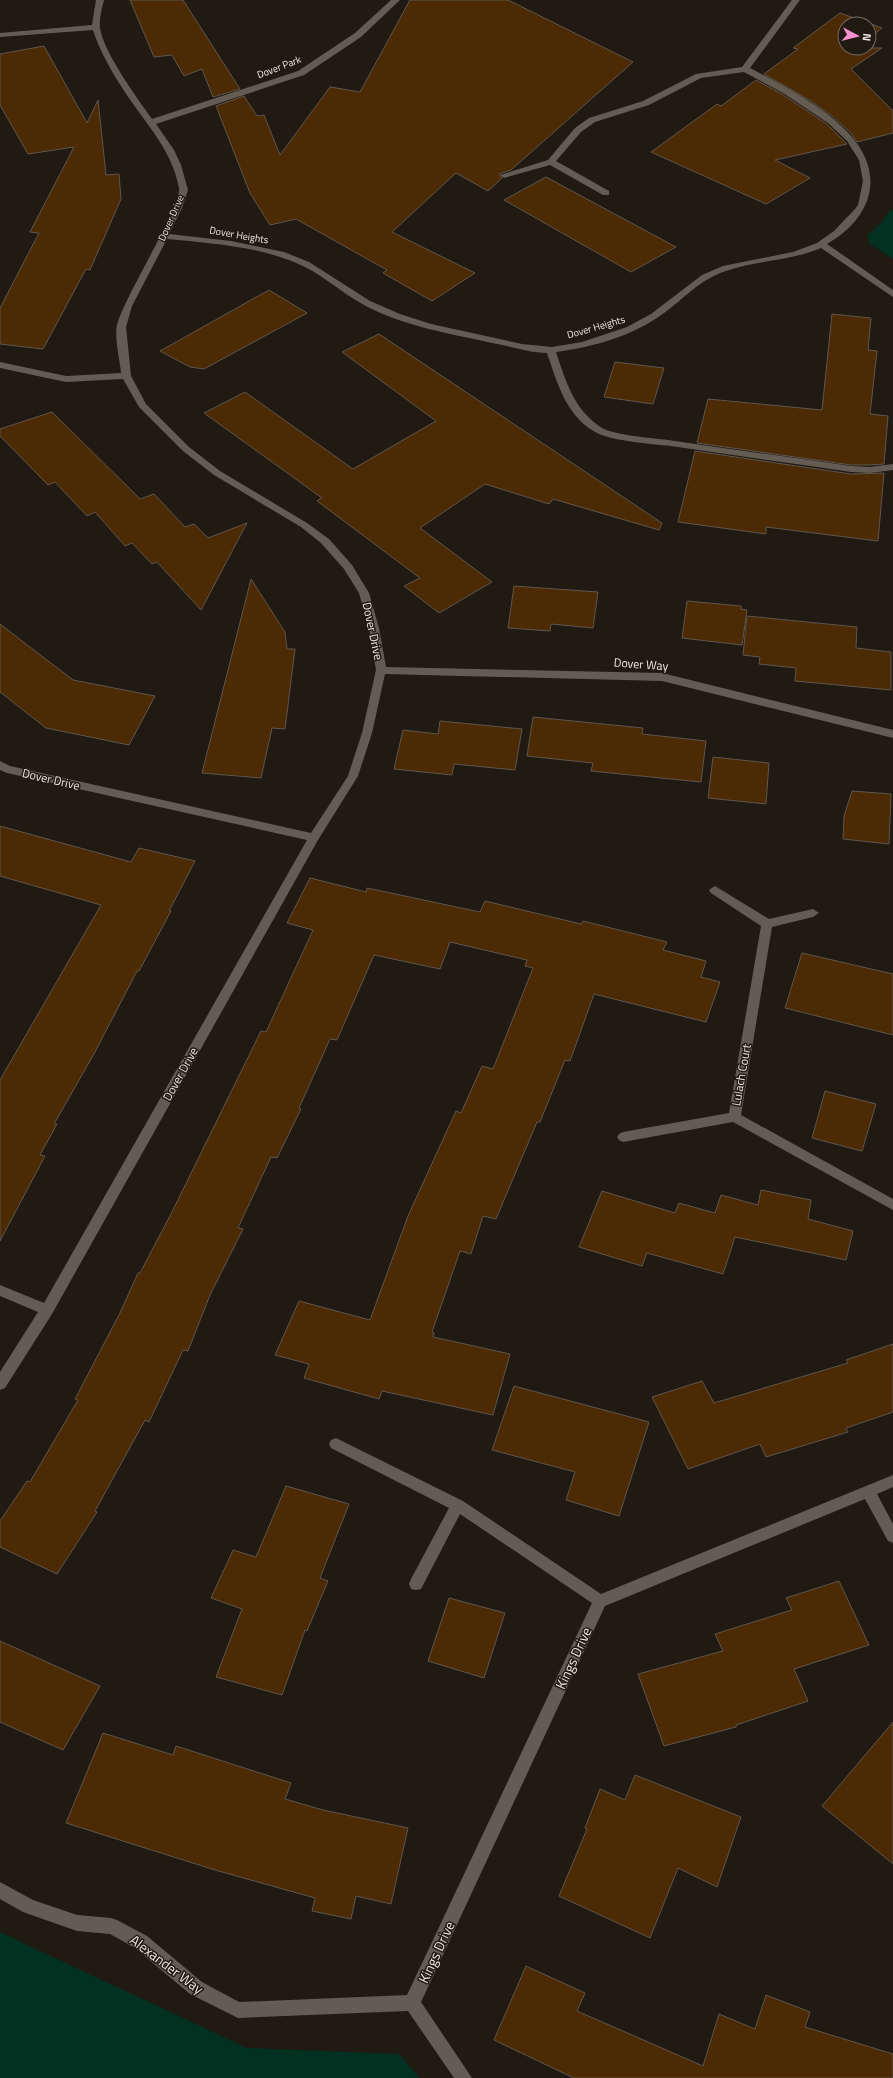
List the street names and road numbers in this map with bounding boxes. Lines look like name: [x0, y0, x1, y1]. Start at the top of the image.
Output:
street label: Dover Park: [255, 52, 303, 82]
street label: Dover Drive: [154, 193, 188, 243]
street label: Dover Heights: [208, 222, 270, 248]
street label: Dover Heights: [565, 311, 627, 342]
street label: Dover Drive: [358, 600, 388, 662]
street label: Dover Way: [613, 653, 669, 675]
street label: Dover Drive: [20, 763, 82, 795]
street label: Lulach Court: [726, 1042, 756, 1107]
street label: Dover Drive: [157, 1044, 203, 1104]
street label: Kings Drive: [550, 1624, 596, 1692]
street label: Kings Drive: [413, 1918, 459, 1986]
street label: Alexander Way: [126, 1929, 209, 1999]

